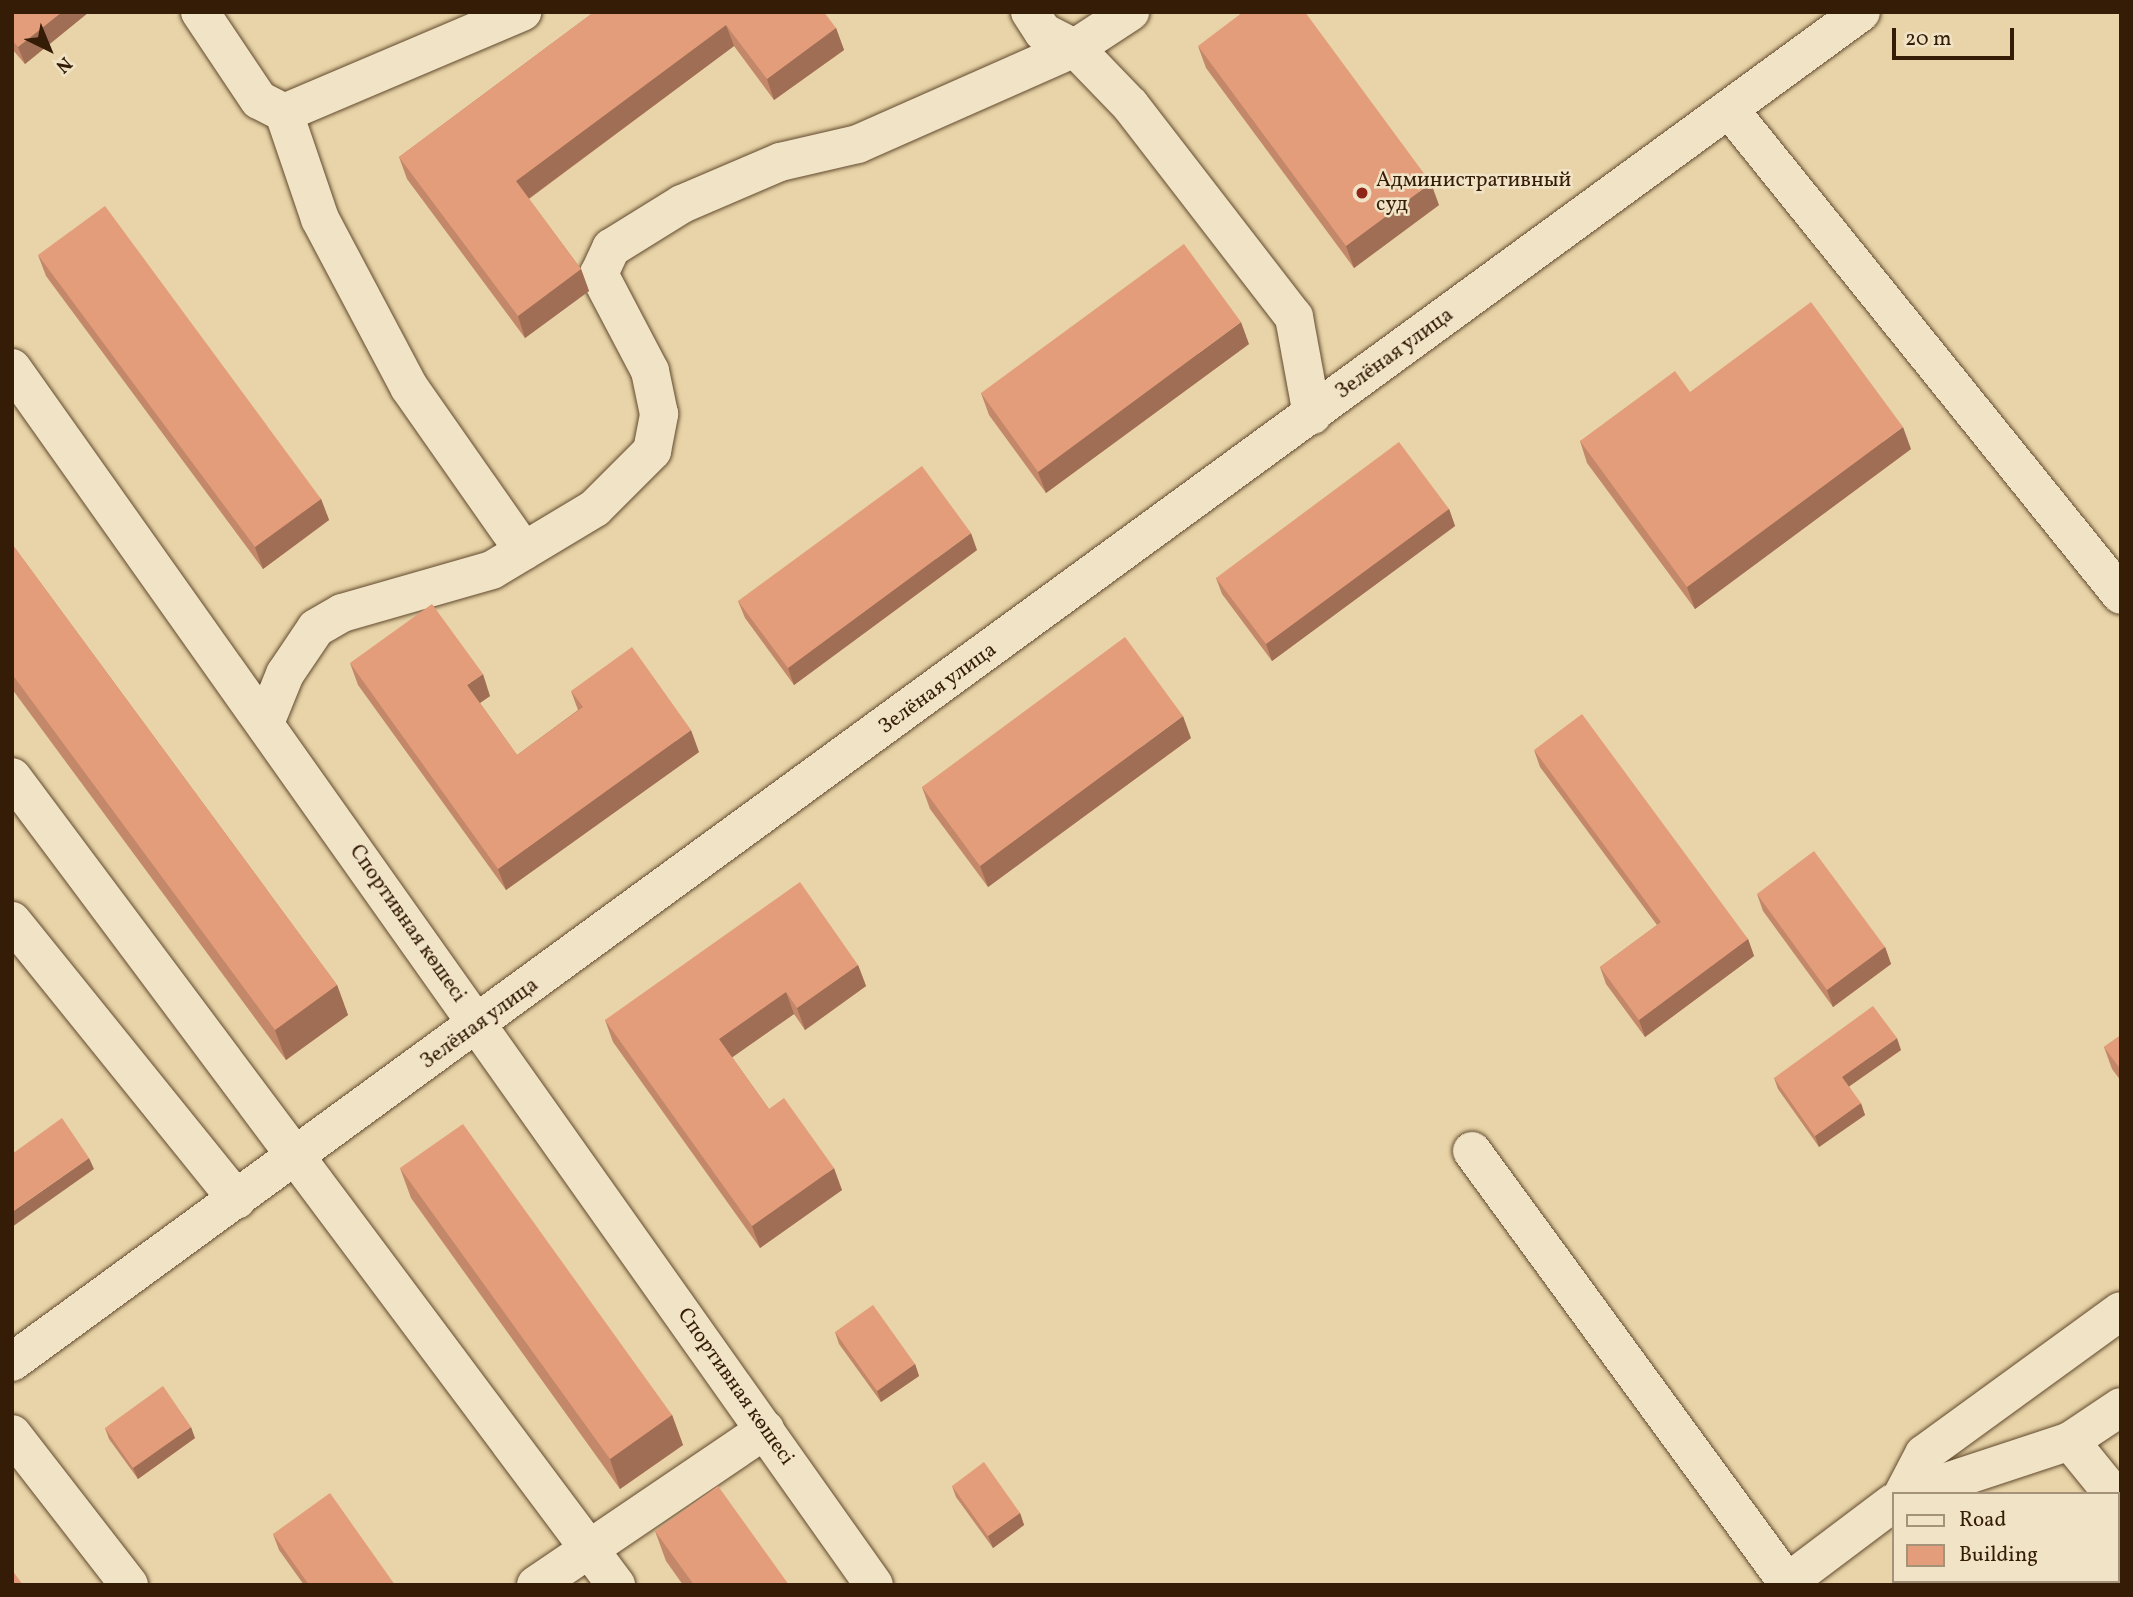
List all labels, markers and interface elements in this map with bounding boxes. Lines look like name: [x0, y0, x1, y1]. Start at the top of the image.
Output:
north arrow: [14, 14, 84, 84]
scale bar: [1895, 14, 2018, 58]
text: 20 m: [1905, 25, 1951, 54]
text: N: [49, 50, 77, 79]
place label: Административный суд: [1376, 168, 1571, 218]
marker: Административный суд: [1354, 185, 1370, 201]
street label: Зелёная улица: [1331, 303, 1459, 405]
street label: Зелёная улица: [874, 638, 1002, 740]
street label: Спортивная көшесі: [343, 840, 471, 1008]
street label: Зелёная улица: [416, 973, 544, 1075]
street label: Спортивная көшесі: [671, 1303, 799, 1471]
legend: [1892, 1492, 2119, 1583]
text: Road: [1959, 1506, 2006, 1535]
text: Building: [1959, 1541, 2038, 1570]

